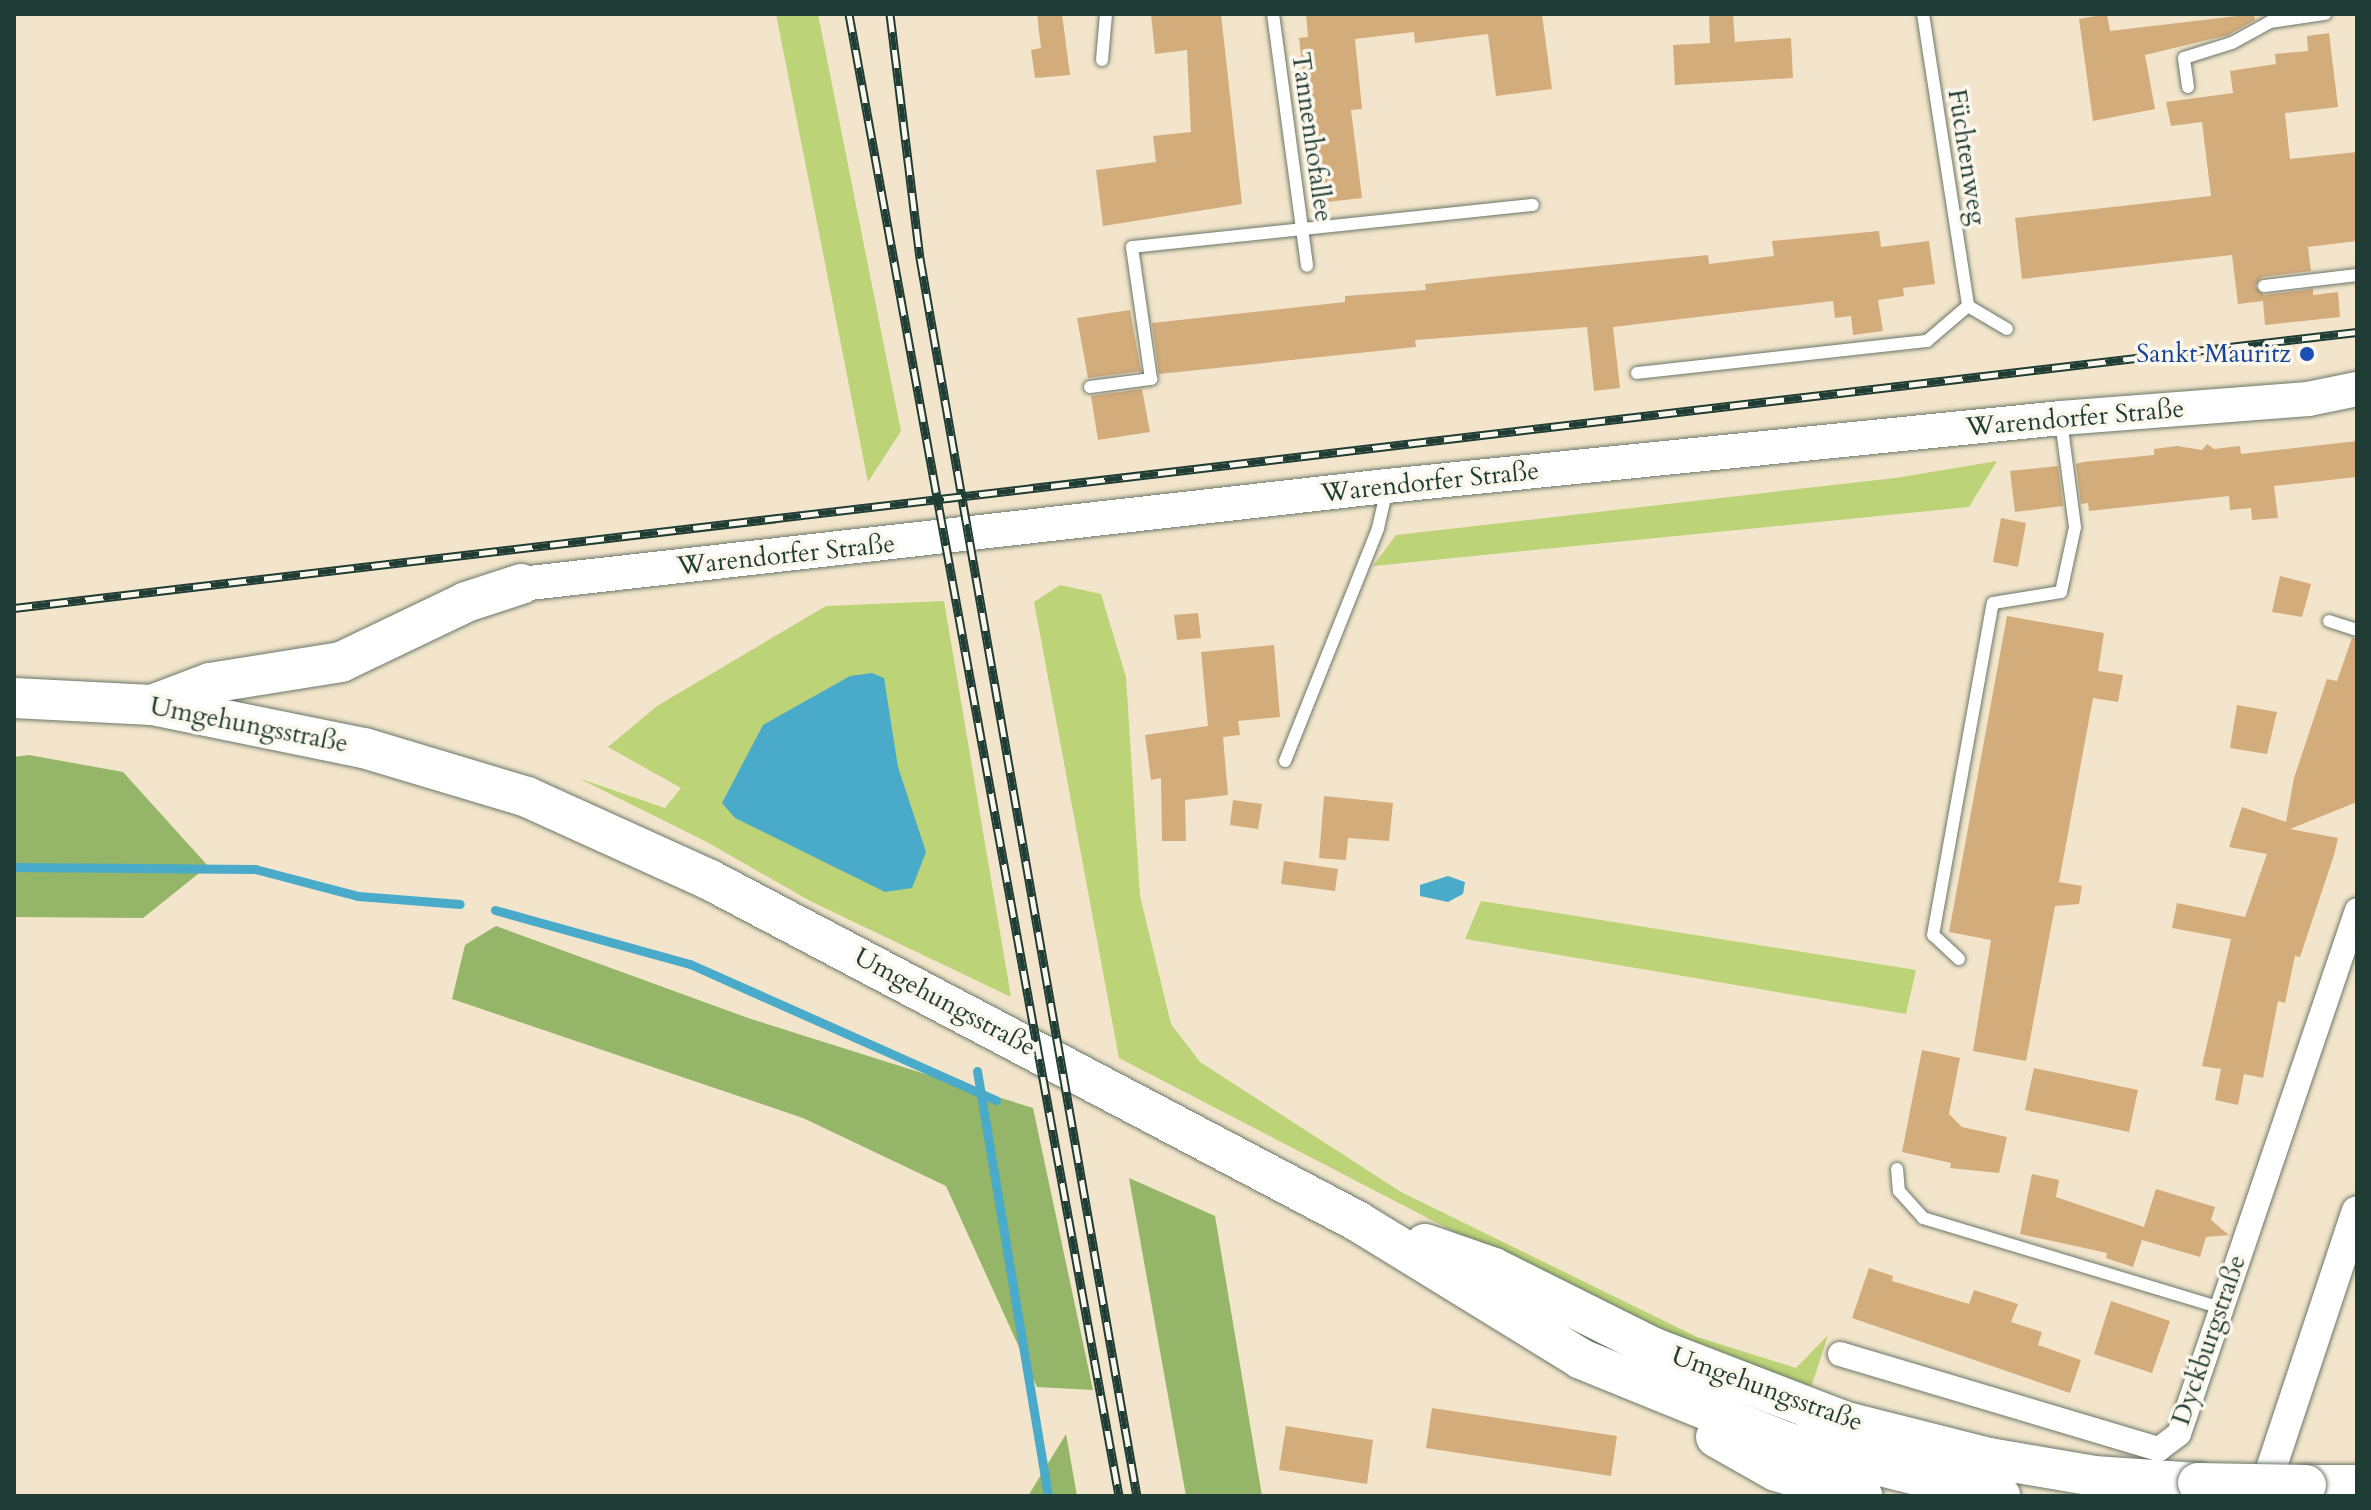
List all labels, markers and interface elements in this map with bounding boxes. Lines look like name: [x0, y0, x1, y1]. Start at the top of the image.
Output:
street label: Tannenhofallee: [1285, 50, 1339, 224]
street label: Füchtenweg: [1941, 87, 1993, 227]
place label: Sankt Mauritz: [2136, 338, 2291, 370]
marker: Sankt Mauritz: [2298, 345, 2316, 363]
street label: Warendorfer Straße: [1965, 393, 2185, 443]
street label: Warendorfer Straße: [1320, 455, 1540, 509]
street label: Warendorfer Straße: [676, 528, 896, 582]
street label: Umgehungsstraße: [147, 691, 351, 759]
street label: Umgehungsstraße: [849, 941, 1041, 1063]
street label: Dyckburgstraße: [2165, 1251, 2253, 1429]
street label: Umgehungsstraße: [1667, 1340, 1867, 1438]

